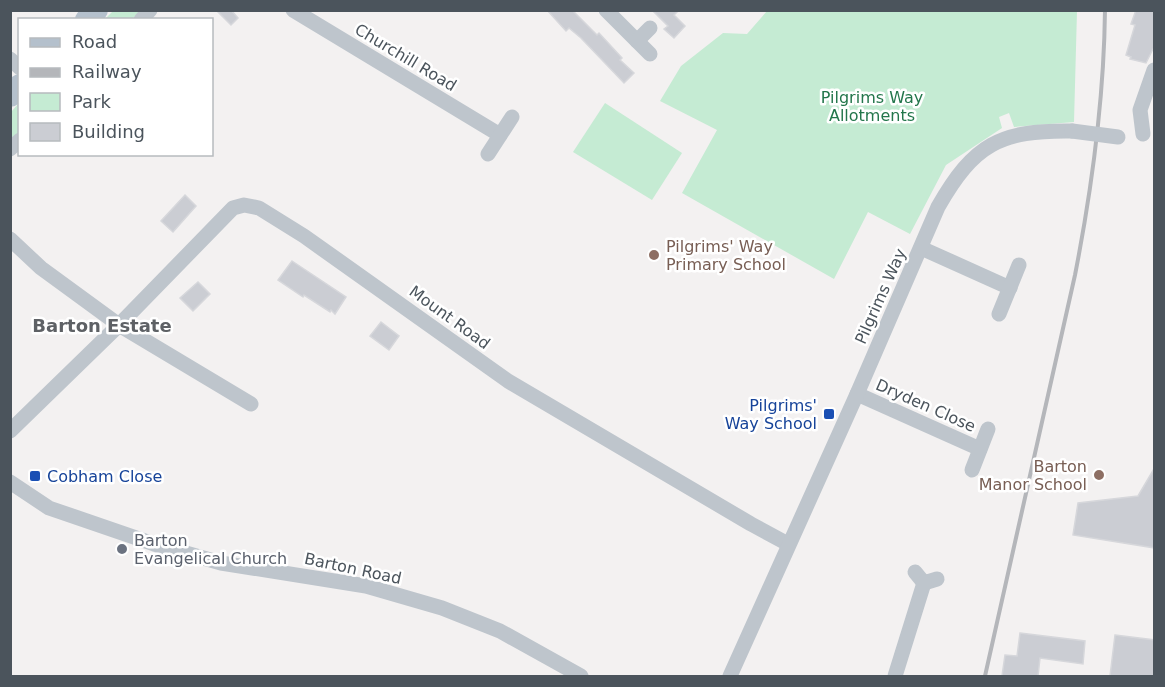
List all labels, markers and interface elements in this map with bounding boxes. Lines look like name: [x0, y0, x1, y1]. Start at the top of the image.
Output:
legend: [18, 18, 213, 156]
street label: Churchill Road: [351, 20, 460, 95]
text: Road: [72, 31, 117, 52]
text: Railway: [72, 61, 142, 82]
park label: Pilgrims Way Allotments: [821, 88, 923, 125]
text: Park: [72, 91, 111, 112]
text: Building: [72, 121, 145, 142]
place label: Pilgrims' Way Primary School: [666, 237, 786, 274]
street label: Pilgrims Way: [851, 246, 910, 347]
marker: Pilgrims' Way Primary School: [647, 248, 661, 262]
street label: Mount Road: [406, 282, 494, 353]
district label: Barton Estate: [32, 315, 172, 336]
street label: Dryden Close: [873, 375, 979, 436]
place label: Pilgrims' Way School: [725, 396, 817, 433]
marker: Pilgrims' Way School: [822, 407, 836, 421]
place label: Barton Manor School: [979, 457, 1087, 494]
place label: Cobham Close: [47, 467, 162, 486]
marker: Barton Manor School: [1092, 468, 1106, 482]
marker: Cobham Close: [28, 469, 42, 483]
place label: Barton Evangelical Church: [134, 531, 287, 568]
marker: Barton Evangelical Church: [115, 542, 129, 556]
street label: Barton Road: [303, 549, 403, 588]

